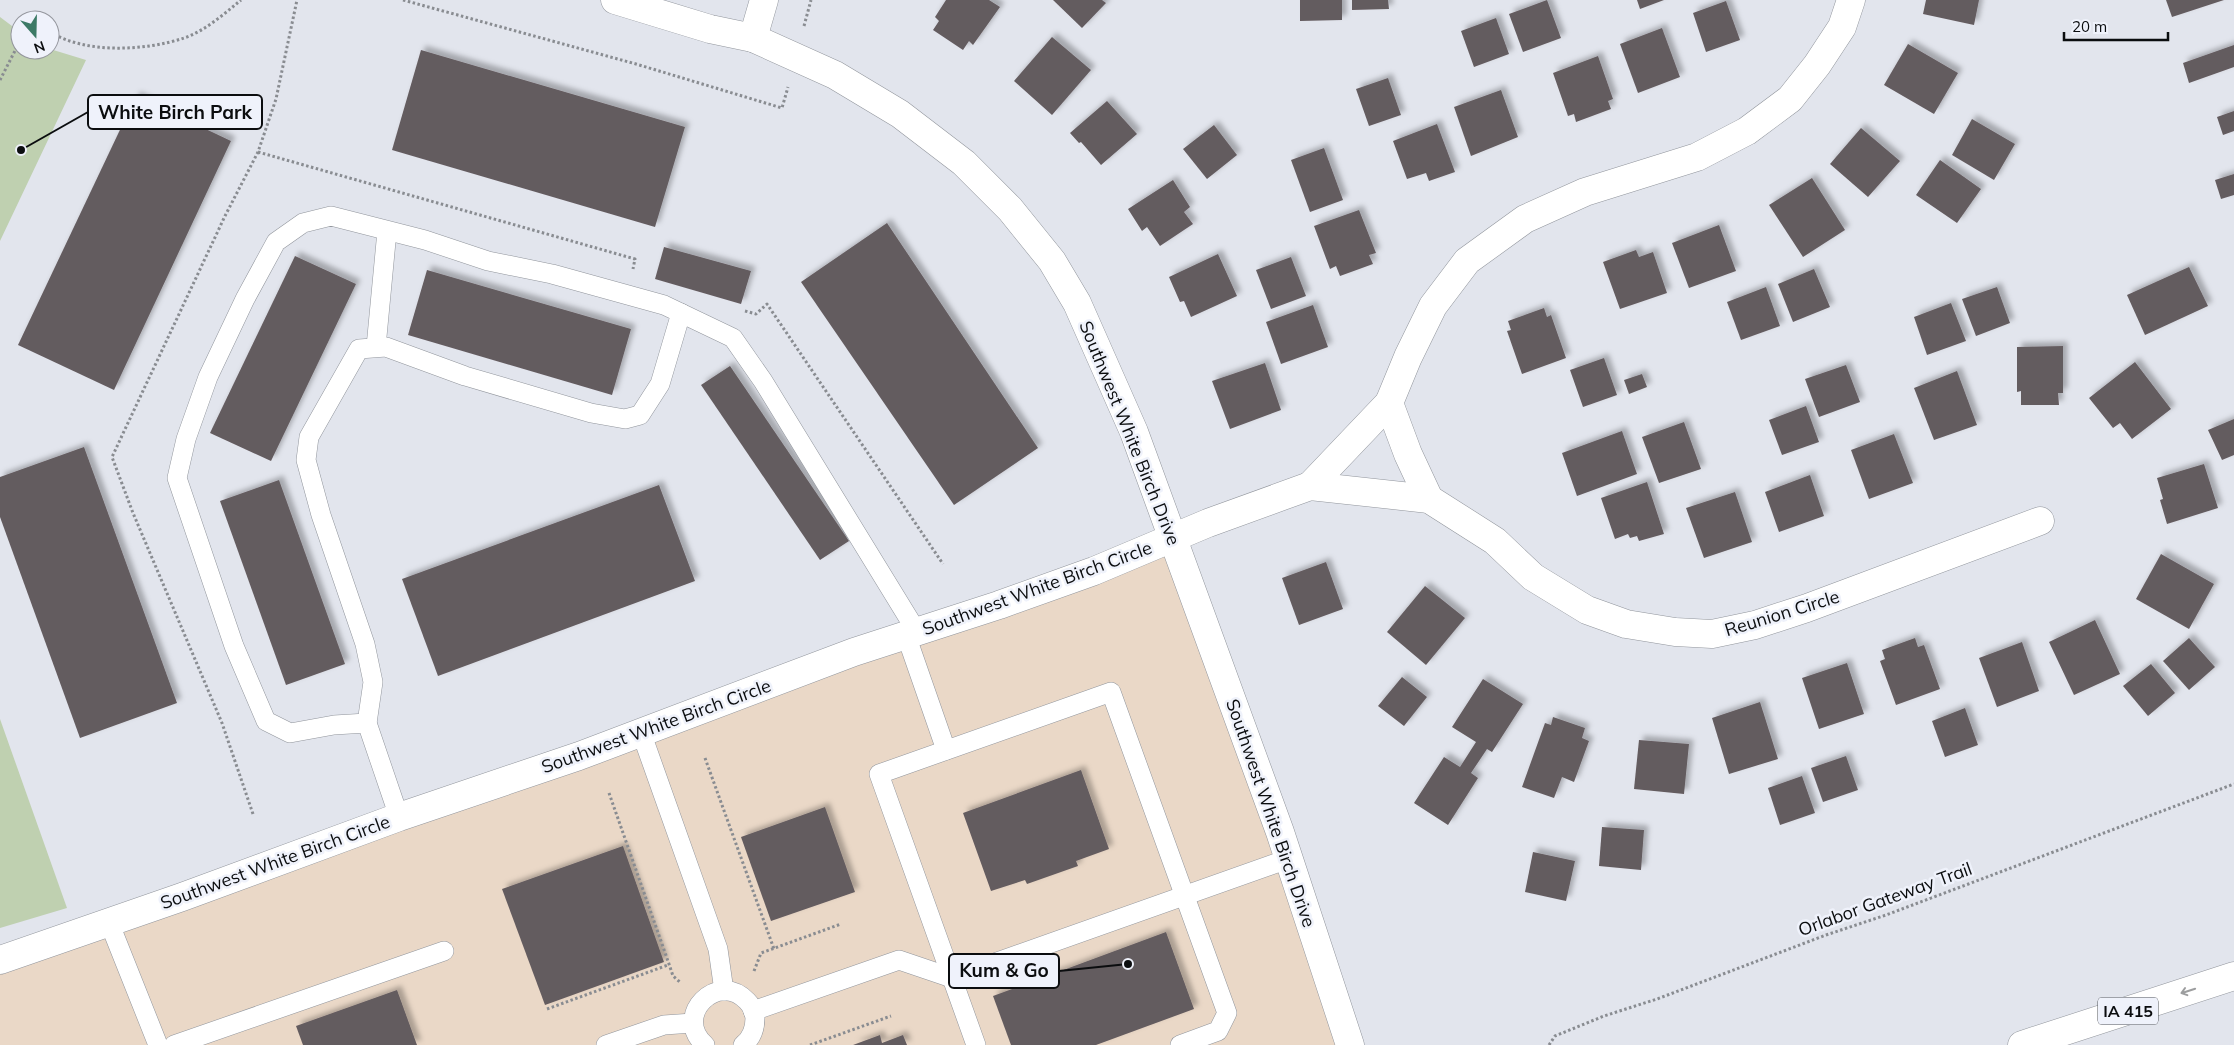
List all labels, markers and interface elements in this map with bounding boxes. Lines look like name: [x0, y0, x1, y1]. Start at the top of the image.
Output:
north arrow: [10, 10, 60, 60]
scale bar: [2064, 10, 2168, 42]
text: 20 m: [2072, 17, 2107, 36]
text: N: [31, 37, 47, 57]
callout: White Birch Park: [88, 95, 262, 129]
text: White Birch Park: [98, 100, 253, 124]
street label: Southwest White Birch Drive: [1074, 317, 1186, 549]
street label: Southwest White Birch Circle: [919, 536, 1155, 640]
street label: Reunion Circle: [1722, 585, 1842, 641]
street label: Southwest White Birch Circle: [538, 674, 774, 778]
street label: Southwest White Birch Drive: [1221, 696, 1321, 930]
street label: Southwest White Birch Circle: [157, 810, 393, 914]
street label: Orlabor Gateway Trail: [1795, 857, 1975, 941]
callout: Kum & Go: [949, 954, 1059, 988]
text: Kum & Go: [959, 958, 1049, 982]
one-way arrow: [2180, 987, 2196, 997]
road number: IA 415: [2098, 998, 2158, 1024]

